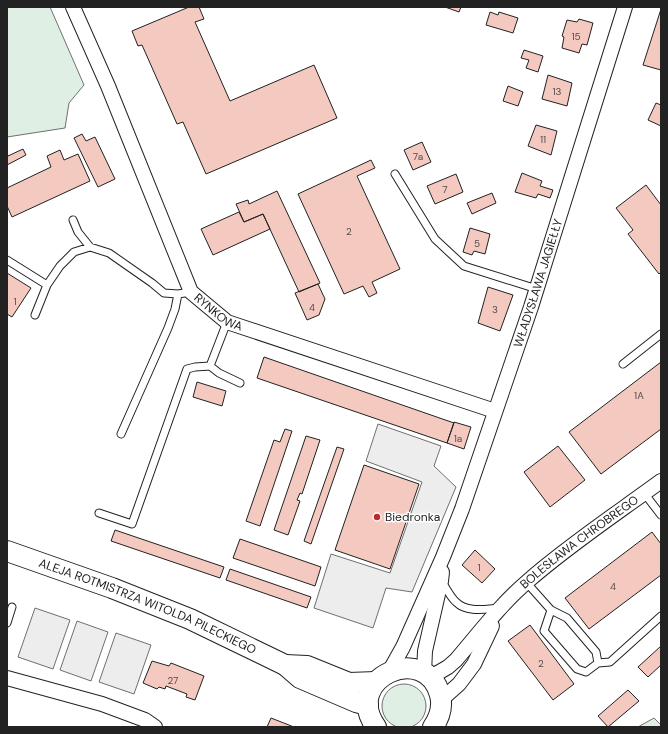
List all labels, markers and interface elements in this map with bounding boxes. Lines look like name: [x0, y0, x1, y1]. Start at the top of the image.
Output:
house number: 15: [571, 30, 581, 43]
house number: 13: [552, 85, 562, 98]
house number: 11: [540, 133, 546, 146]
house number: 7a: [413, 150, 423, 163]
house number: 7: [442, 183, 448, 196]
street label: WŁADYSŁAWA JAGIEŁŁY: [510, 217, 566, 350]
house number: 2: [346, 225, 352, 238]
house number: 5: [474, 237, 480, 250]
street label: RYNKOWA: [191, 290, 245, 335]
house number: 1: [13, 295, 17, 308]
house number: 4: [309, 301, 315, 314]
house number: 3: [492, 303, 498, 316]
house number: 1A: [634, 389, 644, 402]
house number: 1a: [454, 432, 462, 445]
street label: BOLESŁAWA CHROBREGO: [517, 492, 642, 592]
place label: Biedronka: [385, 509, 440, 525]
marker: Biedronka: [372, 512, 382, 522]
street label: ALEJA ROTMISTRZA WITOLDA PILECKIEGO: [37, 555, 259, 658]
house number: 1: [477, 561, 481, 574]
house number: 4: [610, 580, 616, 593]
house number: 2: [538, 657, 544, 670]
house number: 27: [168, 674, 178, 687]

